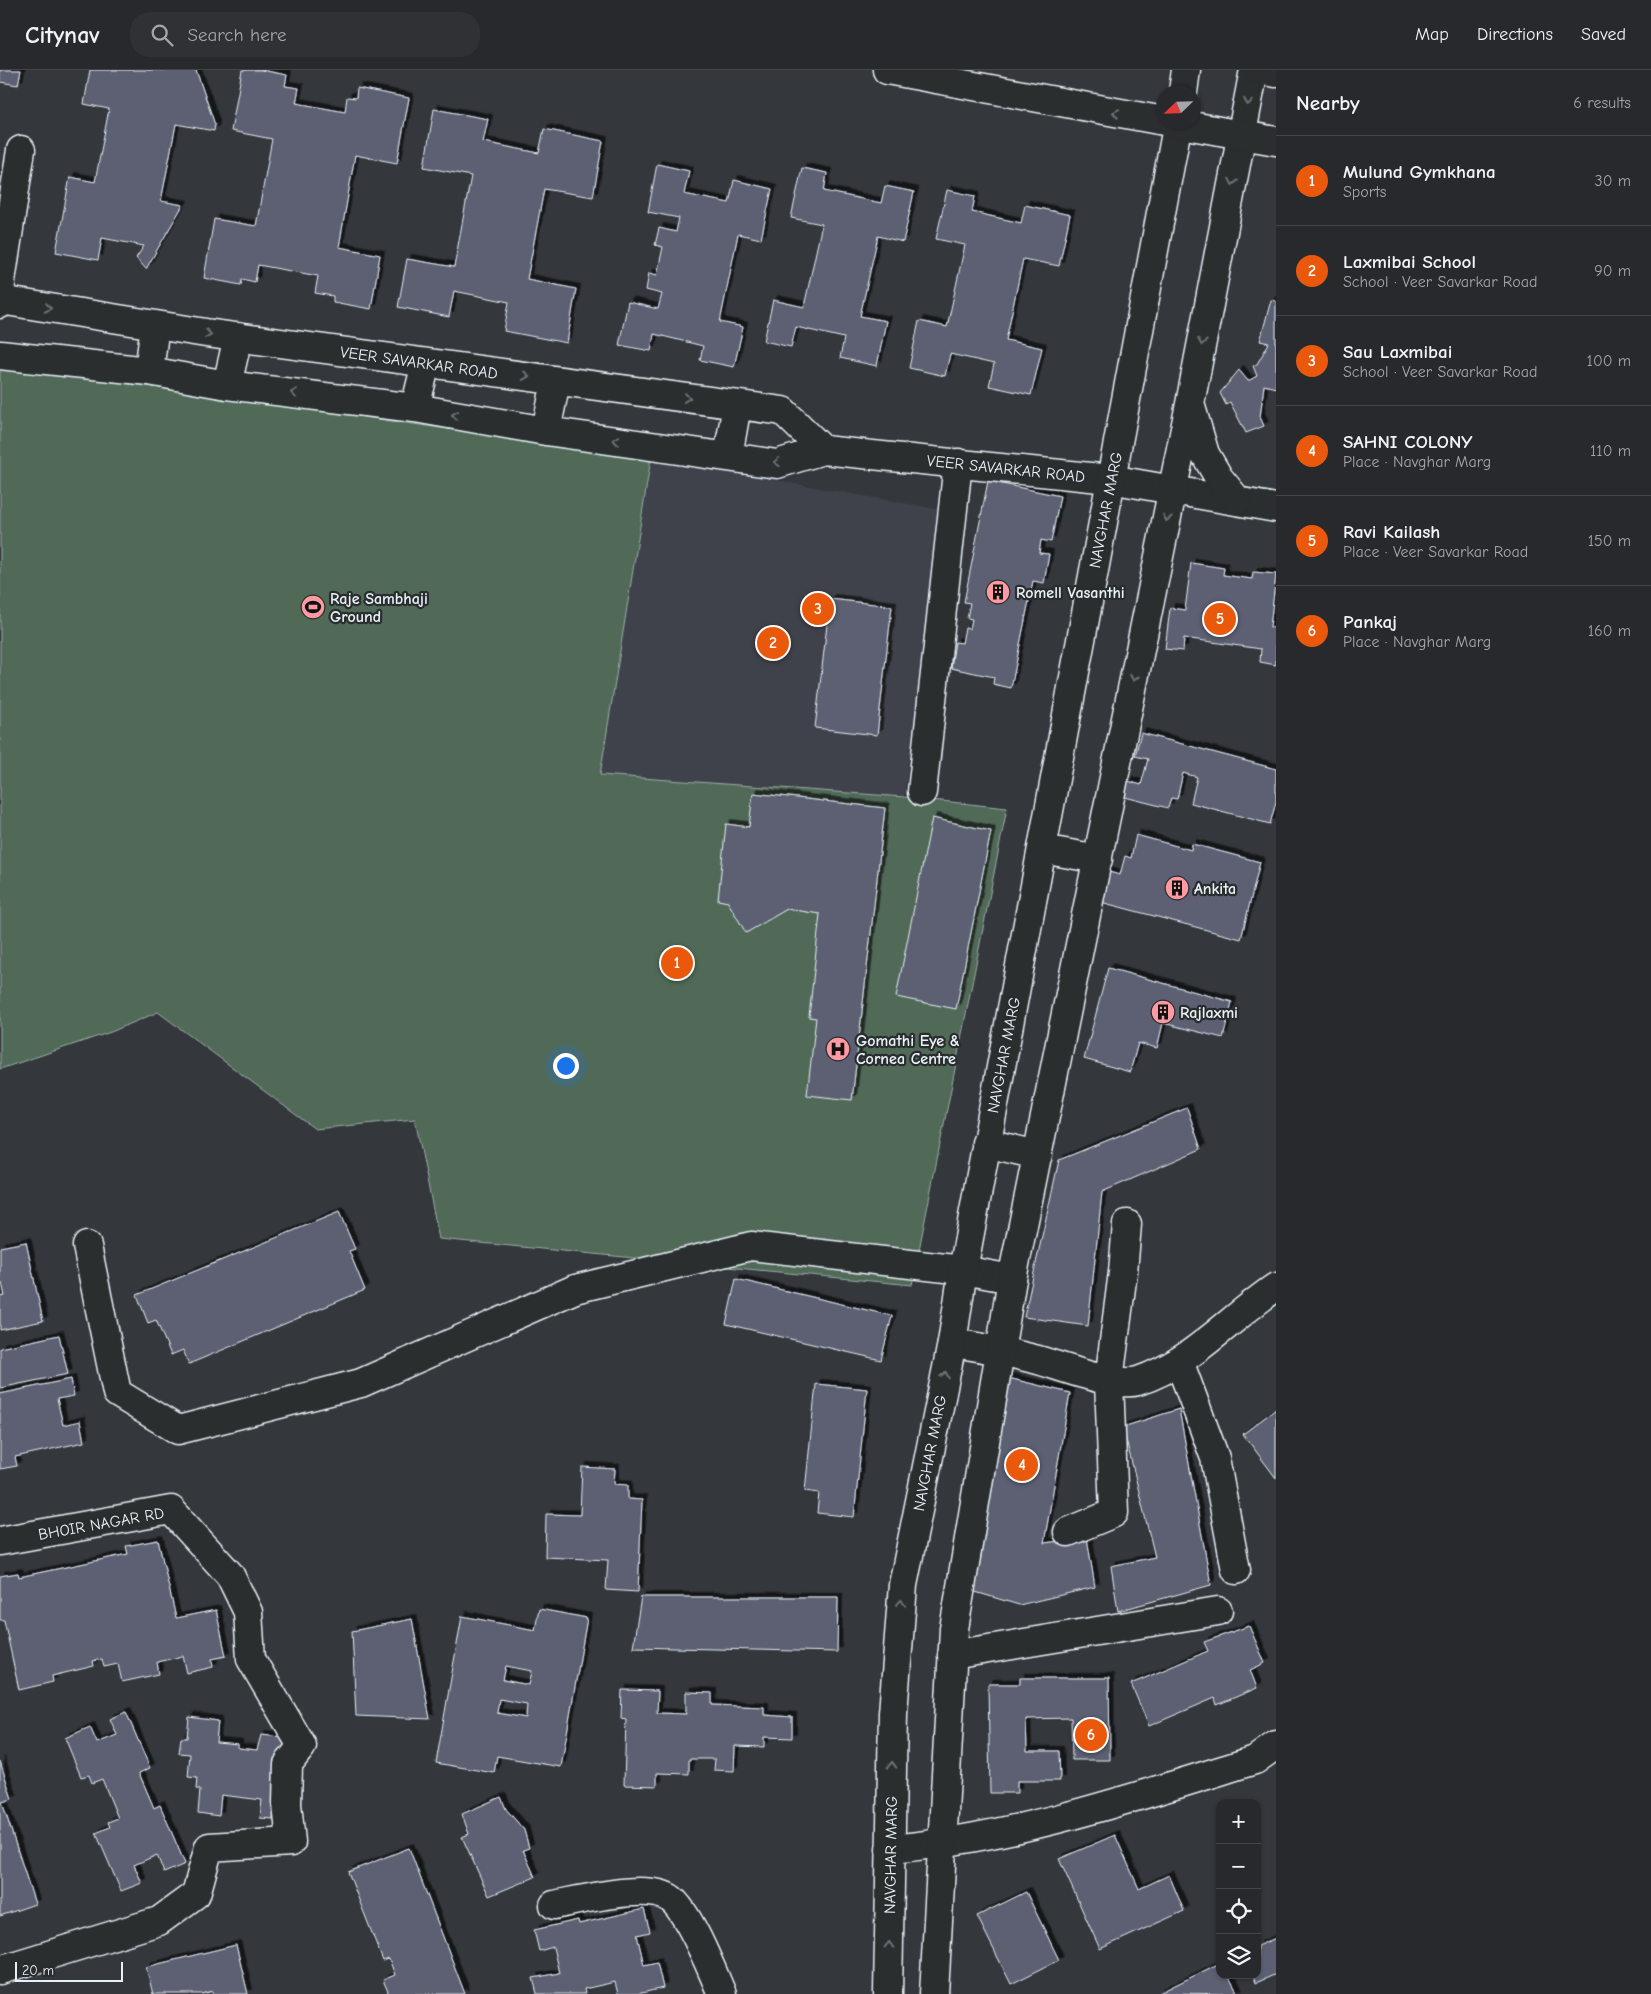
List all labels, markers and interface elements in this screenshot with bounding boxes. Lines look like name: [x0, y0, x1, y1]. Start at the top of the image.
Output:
search box: [130, 12, 480, 57]
text: Citynav: [25, 21, 100, 49]
icon: search: [148, 21, 176, 49]
text: Search here: [188, 24, 286, 46]
text: Map: [1415, 24, 1449, 45]
text: Directions: [1477, 24, 1553, 45]
text: Saved: [1581, 24, 1626, 45]
north arrow: [1156, 85, 1201, 130]
text: Nearby: [1296, 91, 1360, 115]
text: 6 results: [1573, 94, 1631, 112]
one-way arrow: [1244, 98, 1254, 107]
one-way arrow: [1111, 108, 1120, 118]
text: Mulund Gymkhana: [1343, 161, 1496, 183]
text: 1: [1309, 172, 1315, 190]
text: 30 m: [1595, 172, 1631, 190]
one-way arrow: [1228, 178, 1239, 187]
text: Sports: [1343, 183, 1386, 201]
text: Laxmibai School: [1343, 251, 1476, 273]
text: 2: [1308, 262, 1316, 280]
text: 90 m: [1594, 262, 1631, 280]
text: School · Veer Savarkar Road: [1343, 273, 1537, 291]
one-way arrow: [44, 302, 52, 312]
one-way arrow: [204, 328, 213, 338]
one-way arrow: [1197, 337, 1207, 346]
text: Sau Laxmibai: [1343, 341, 1452, 363]
street label: VEER SAVARKAR ROAD: [339, 343, 499, 383]
text: 3: [1308, 352, 1316, 370]
text: 100 m: [1587, 352, 1631, 370]
text: School · Veer Savarkar Road: [1343, 363, 1537, 381]
one-way arrow: [521, 371, 530, 381]
one-way arrow: [290, 388, 298, 399]
one-way arrow: [683, 392, 691, 403]
one-way arrow: [451, 411, 460, 421]
text: SAHNI COLONY: [1343, 431, 1472, 453]
one-way arrow: [611, 436, 620, 446]
text: 4: [1308, 442, 1316, 460]
text: 110 m: [1590, 442, 1631, 460]
street label: NAVGHAR MARG: [1086, 451, 1126, 570]
street label: VEER SAVARKAR ROAD: [926, 452, 1086, 486]
text: Place · Navghar Marg: [1343, 453, 1491, 471]
one-way arrow: [772, 456, 780, 467]
one-way arrow: [1162, 514, 1172, 523]
text: Ravi Kailash: [1343, 521, 1440, 543]
text: 5: [1308, 532, 1316, 550]
text: 150 m: [1588, 532, 1631, 550]
text: Place · Veer Savarkar Road: [1343, 543, 1528, 561]
building icon: Romell Vasanthi: [985, 579, 1011, 605]
place label: Romell Vasanthi: [1016, 584, 1125, 602]
place label: Raje Sambhaji Ground: [330, 590, 428, 626]
pin: 3: [802, 590, 834, 628]
sports icon: Raje Sambhaji Ground: [300, 594, 326, 620]
pin: 5: [1204, 600, 1236, 638]
text: Pankaj: [1343, 611, 1397, 633]
text: 6: [1308, 622, 1316, 640]
text: 160 m: [1588, 622, 1631, 640]
pin: 2: [757, 624, 789, 662]
text: Place · Navghar Marg: [1343, 633, 1491, 651]
one-way arrow: [1130, 673, 1140, 682]
building icon: Ankita: [1164, 875, 1190, 901]
place label: Ankita: [1194, 880, 1236, 898]
pin: 1: [661, 944, 693, 982]
street label: NAVGHAR MARG: [984, 996, 1024, 1115]
building icon: Rajlaxmi: [1150, 999, 1176, 1025]
place label: Rajlaxmi: [1180, 1004, 1238, 1022]
place label: Gomathi Eye & Cornea Centre: [856, 1032, 960, 1068]
hospital icon: Gomathi Eye & Cornea Centre: [825, 1036, 851, 1062]
your location: [553, 1053, 579, 1079]
one-way arrow: [940, 1371, 950, 1379]
street label: NAVGHAR MARG: [910, 1394, 950, 1513]
pin: 4: [1006, 1446, 1038, 1484]
street label: BHOIR NAGAR RD: [37, 1504, 166, 1544]
one-way arrow: [896, 1599, 907, 1607]
pin: 6: [1075, 1716, 1107, 1754]
one-way arrow: [887, 1761, 897, 1769]
street label: NAVGHAR MARG: [881, 1796, 901, 1914]
map controls: [1216, 1799, 1261, 1979]
button: +: [1216, 1799, 1261, 1844]
button: −: [1216, 1844, 1261, 1889]
button: locate: [1216, 1889, 1261, 1934]
button: layers: [1216, 1934, 1261, 1979]
one-way arrow: [883, 1941, 894, 1949]
scale bar: [15, 1959, 122, 1982]
text: 20 m: [22, 1962, 54, 1979]

